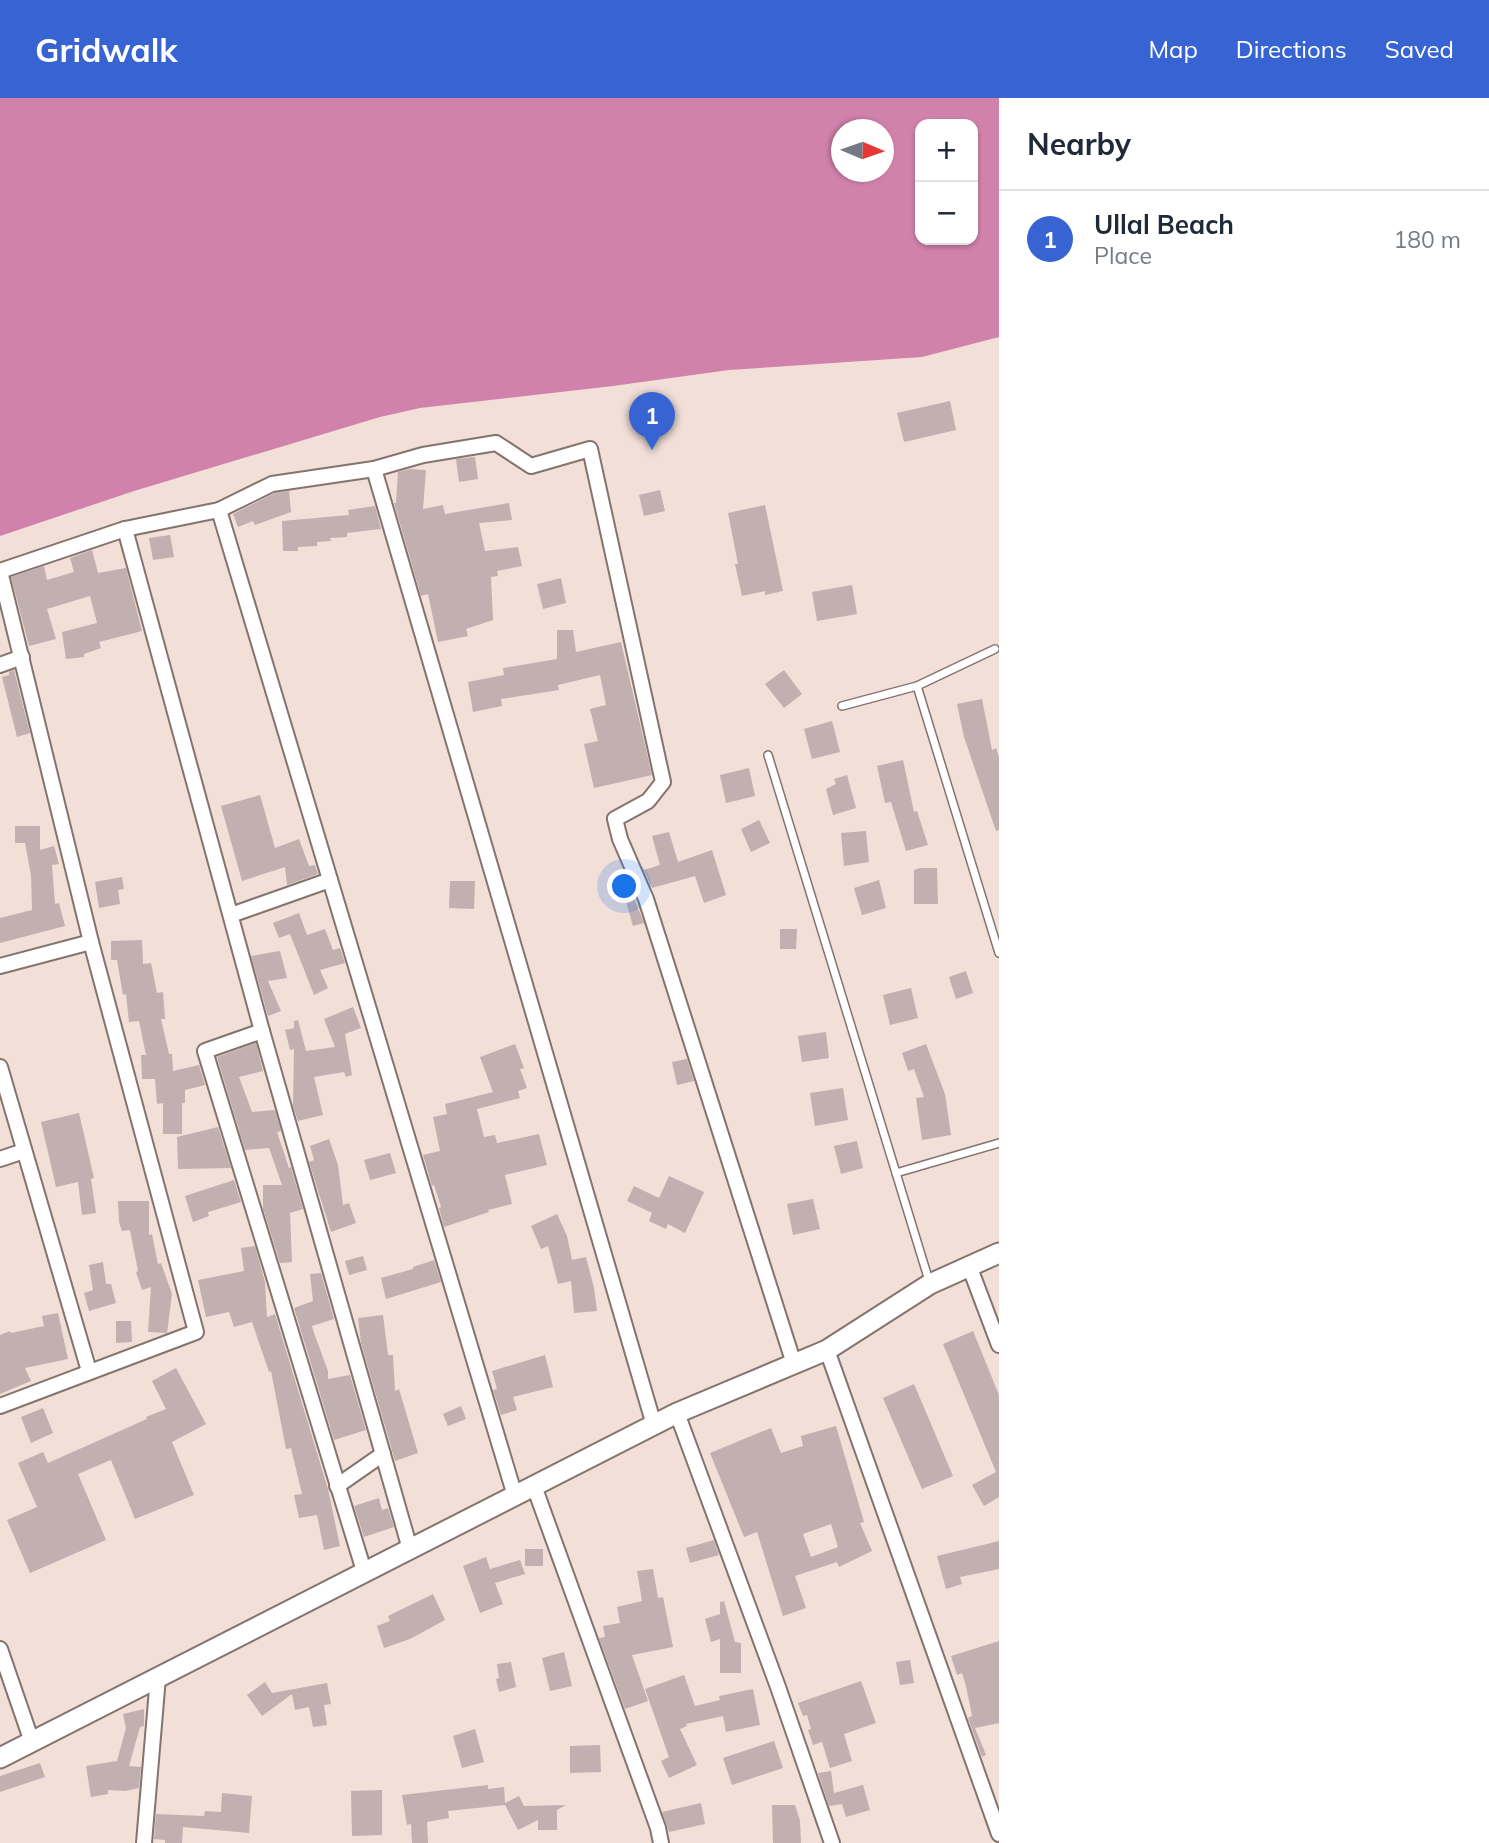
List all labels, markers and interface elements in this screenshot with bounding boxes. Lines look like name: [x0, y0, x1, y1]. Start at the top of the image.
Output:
text: Gridwalk: [35, 29, 178, 70]
text: Map: [1148, 34, 1198, 64]
text: Directions: [1236, 34, 1347, 64]
text: Saved: [1385, 34, 1454, 64]
north arrow: [831, 119, 894, 182]
map controls: [915, 119, 978, 245]
button: +: [915, 119, 978, 182]
text: Nearby: [1027, 125, 1131, 163]
button: −: [915, 182, 978, 245]
text: Ullal Beach: [1094, 208, 1234, 241]
text: 1: [1043, 225, 1057, 254]
text: 180 m: [1393, 225, 1461, 254]
text: Place: [1094, 241, 1152, 270]
pin: 1: [629, 392, 675, 450]
your location: [607, 869, 641, 903]

